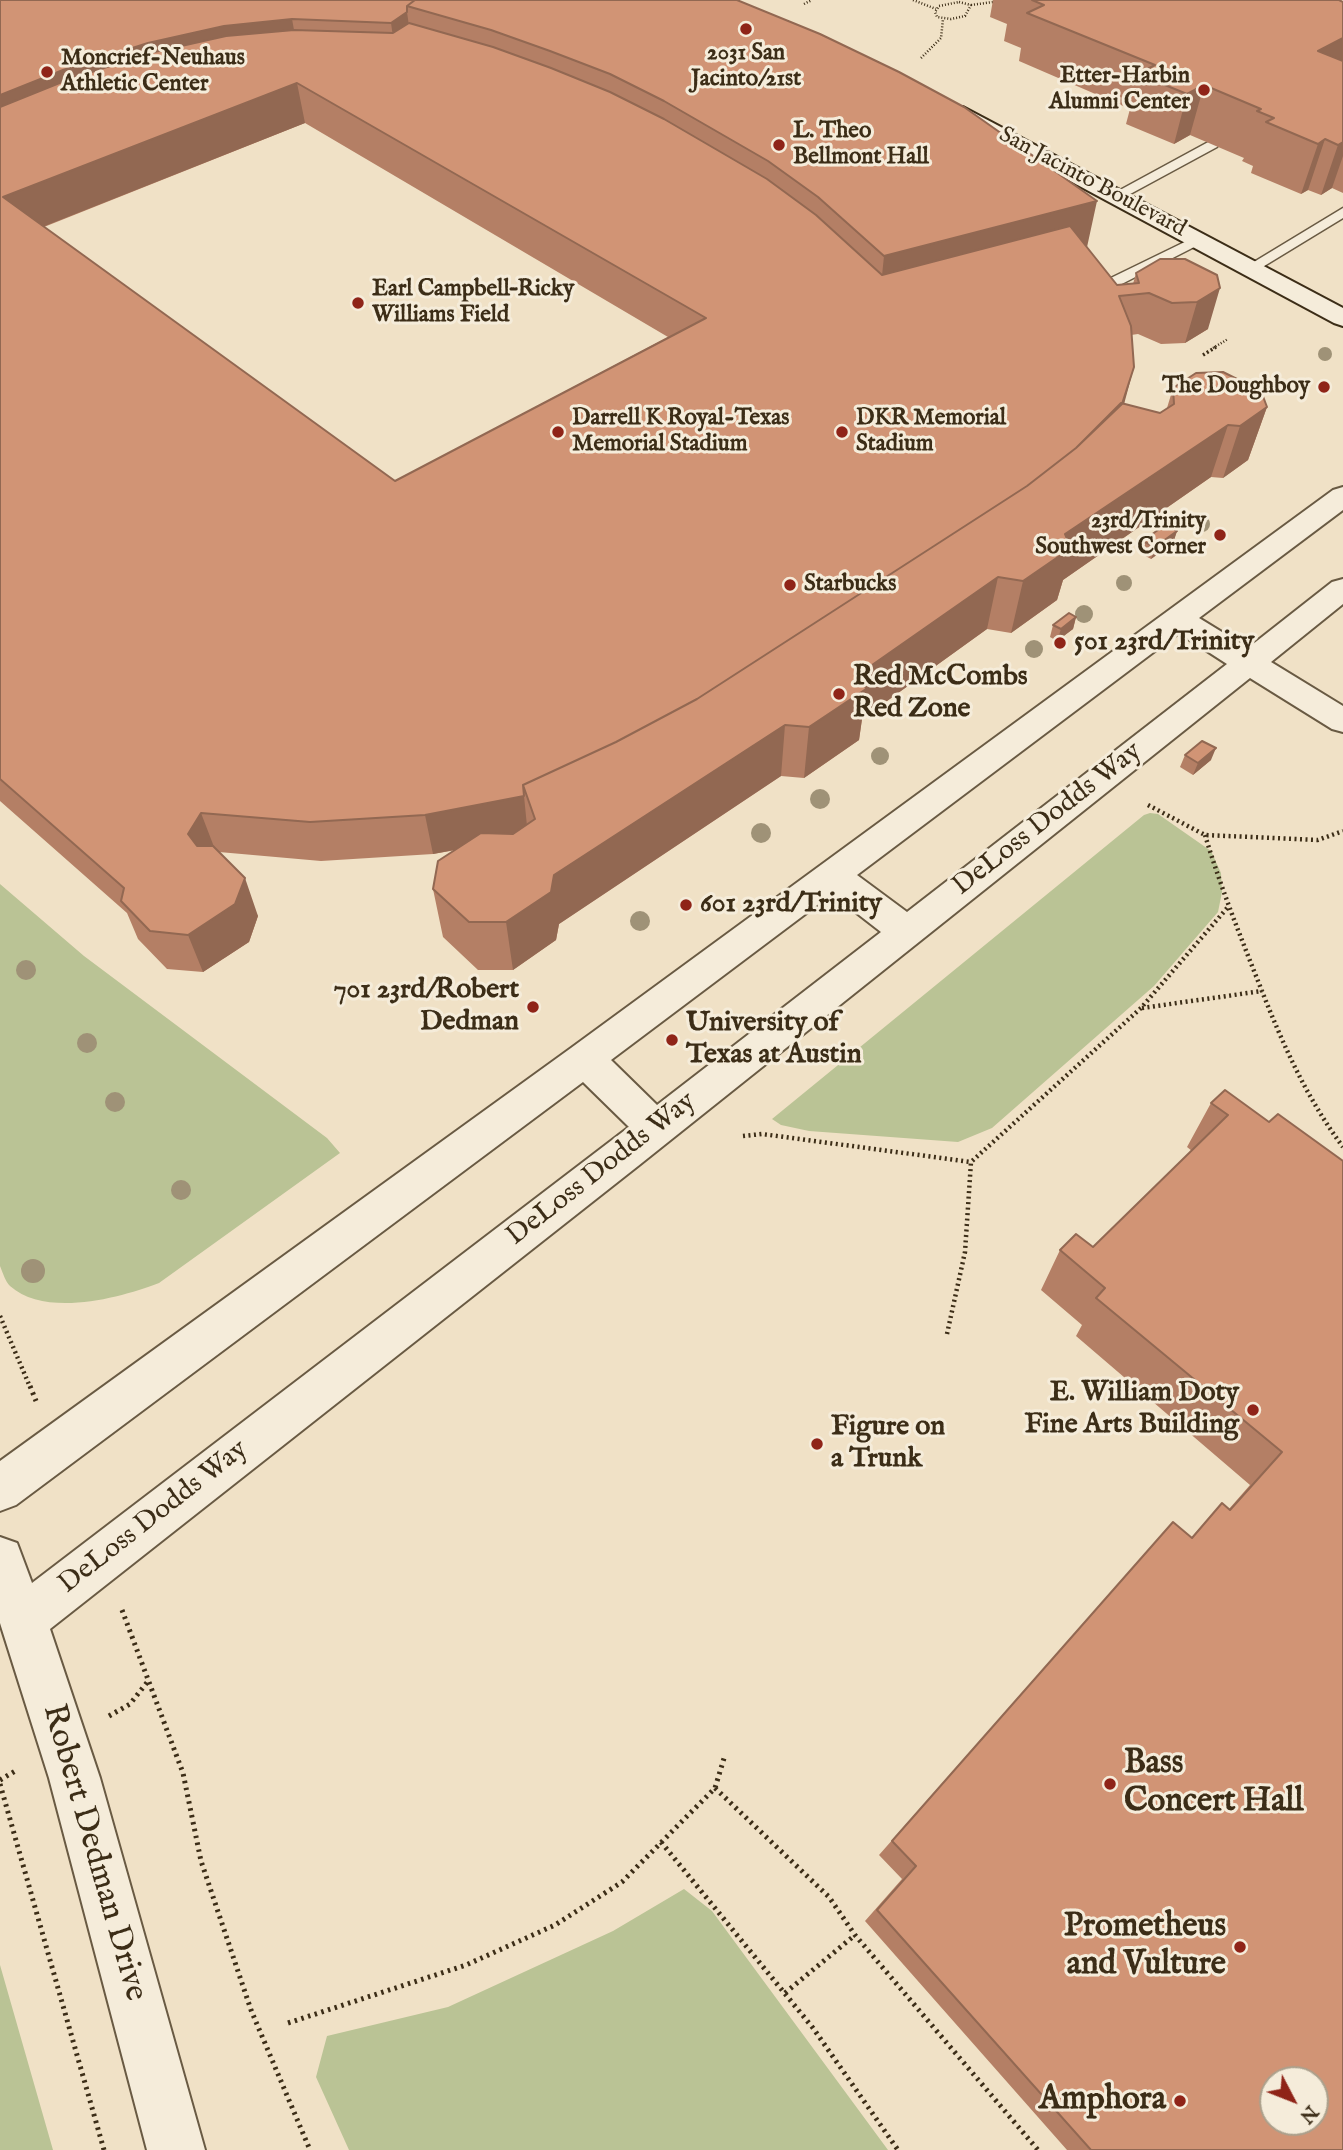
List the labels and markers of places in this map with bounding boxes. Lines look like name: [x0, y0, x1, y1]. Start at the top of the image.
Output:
marker: 2031 San Jacinto/21st: [738, 21, 754, 37]
place label: 2031 San Jacinto/21st: [691, 40, 801, 94]
place label: Moncrief-Neuhaus Athletic Center: [61, 45, 245, 99]
place label: Etter-Harbin Alumni Center: [1049, 63, 1190, 117]
marker: Moncrief-Neuhaus Athletic Center: [39, 64, 55, 80]
marker: Etter-Harbin Alumni Center: [1196, 82, 1212, 98]
place label: L. Theo Bellmont Hall: [793, 118, 929, 172]
marker: L. Theo Bellmont Hall: [771, 137, 787, 153]
place label: Earl Campbell–Ricky Williams Field: [372, 276, 574, 330]
marker: Earl Campbell–Ricky Williams Field: [350, 295, 366, 311]
place label: The Doughboy: [1162, 373, 1310, 401]
marker: The Doughboy: [1316, 379, 1332, 395]
place label: Darrell K Royal-Texas Memorial Stadium: [572, 405, 789, 459]
place label: DKR Memorial Stadium: [856, 405, 1006, 459]
marker: Darrell K Royal-Texas Memorial Stadium: [550, 424, 566, 440]
marker: DKR Memorial Stadium: [834, 424, 850, 440]
place label: 23rd/Trinity Southwest Corner: [1035, 508, 1206, 562]
marker: 23rd/Trinity Southwest Corner: [1212, 527, 1228, 543]
place label: Starbucks: [804, 571, 896, 599]
marker: Starbucks: [782, 577, 798, 593]
place label: 501 23rd/Trinity: [1074, 626, 1254, 660]
marker: 501 23rd/Trinity: [1052, 635, 1068, 651]
place label: Red McCombs Red Zone: [853, 661, 1028, 727]
marker: Red McCombs Red Zone: [831, 686, 847, 702]
place label: 601 23rd/Trinity: [700, 888, 882, 922]
marker: 601 23rd/Trinity: [678, 897, 694, 913]
place label: 701 23rd/Robert Dedman: [333, 974, 519, 1040]
marker: 701 23rd/Robert Dedman: [525, 999, 541, 1015]
place label: University of Texas at Austin: [686, 1007, 862, 1073]
marker: University of Texas at Austin: [664, 1032, 680, 1048]
place label: E. William Doty Fine Arts Building: [1024, 1377, 1239, 1443]
marker: E. William Doty Fine Arts Building: [1245, 1402, 1261, 1418]
place label: Figure on a Trunk: [831, 1411, 945, 1477]
marker: Figure on a Trunk: [809, 1436, 825, 1452]
place label: Bass Concert Hall: [1124, 1745, 1303, 1823]
marker: Bass Concert Hall: [1102, 1776, 1118, 1792]
place label: Prometheus and Vulture: [1064, 1908, 1226, 1986]
marker: Prometheus and Vulture: [1232, 1939, 1248, 1955]
place label: Amphora: [1039, 2081, 1166, 2121]
marker: Amphora: [1172, 2093, 1188, 2109]

